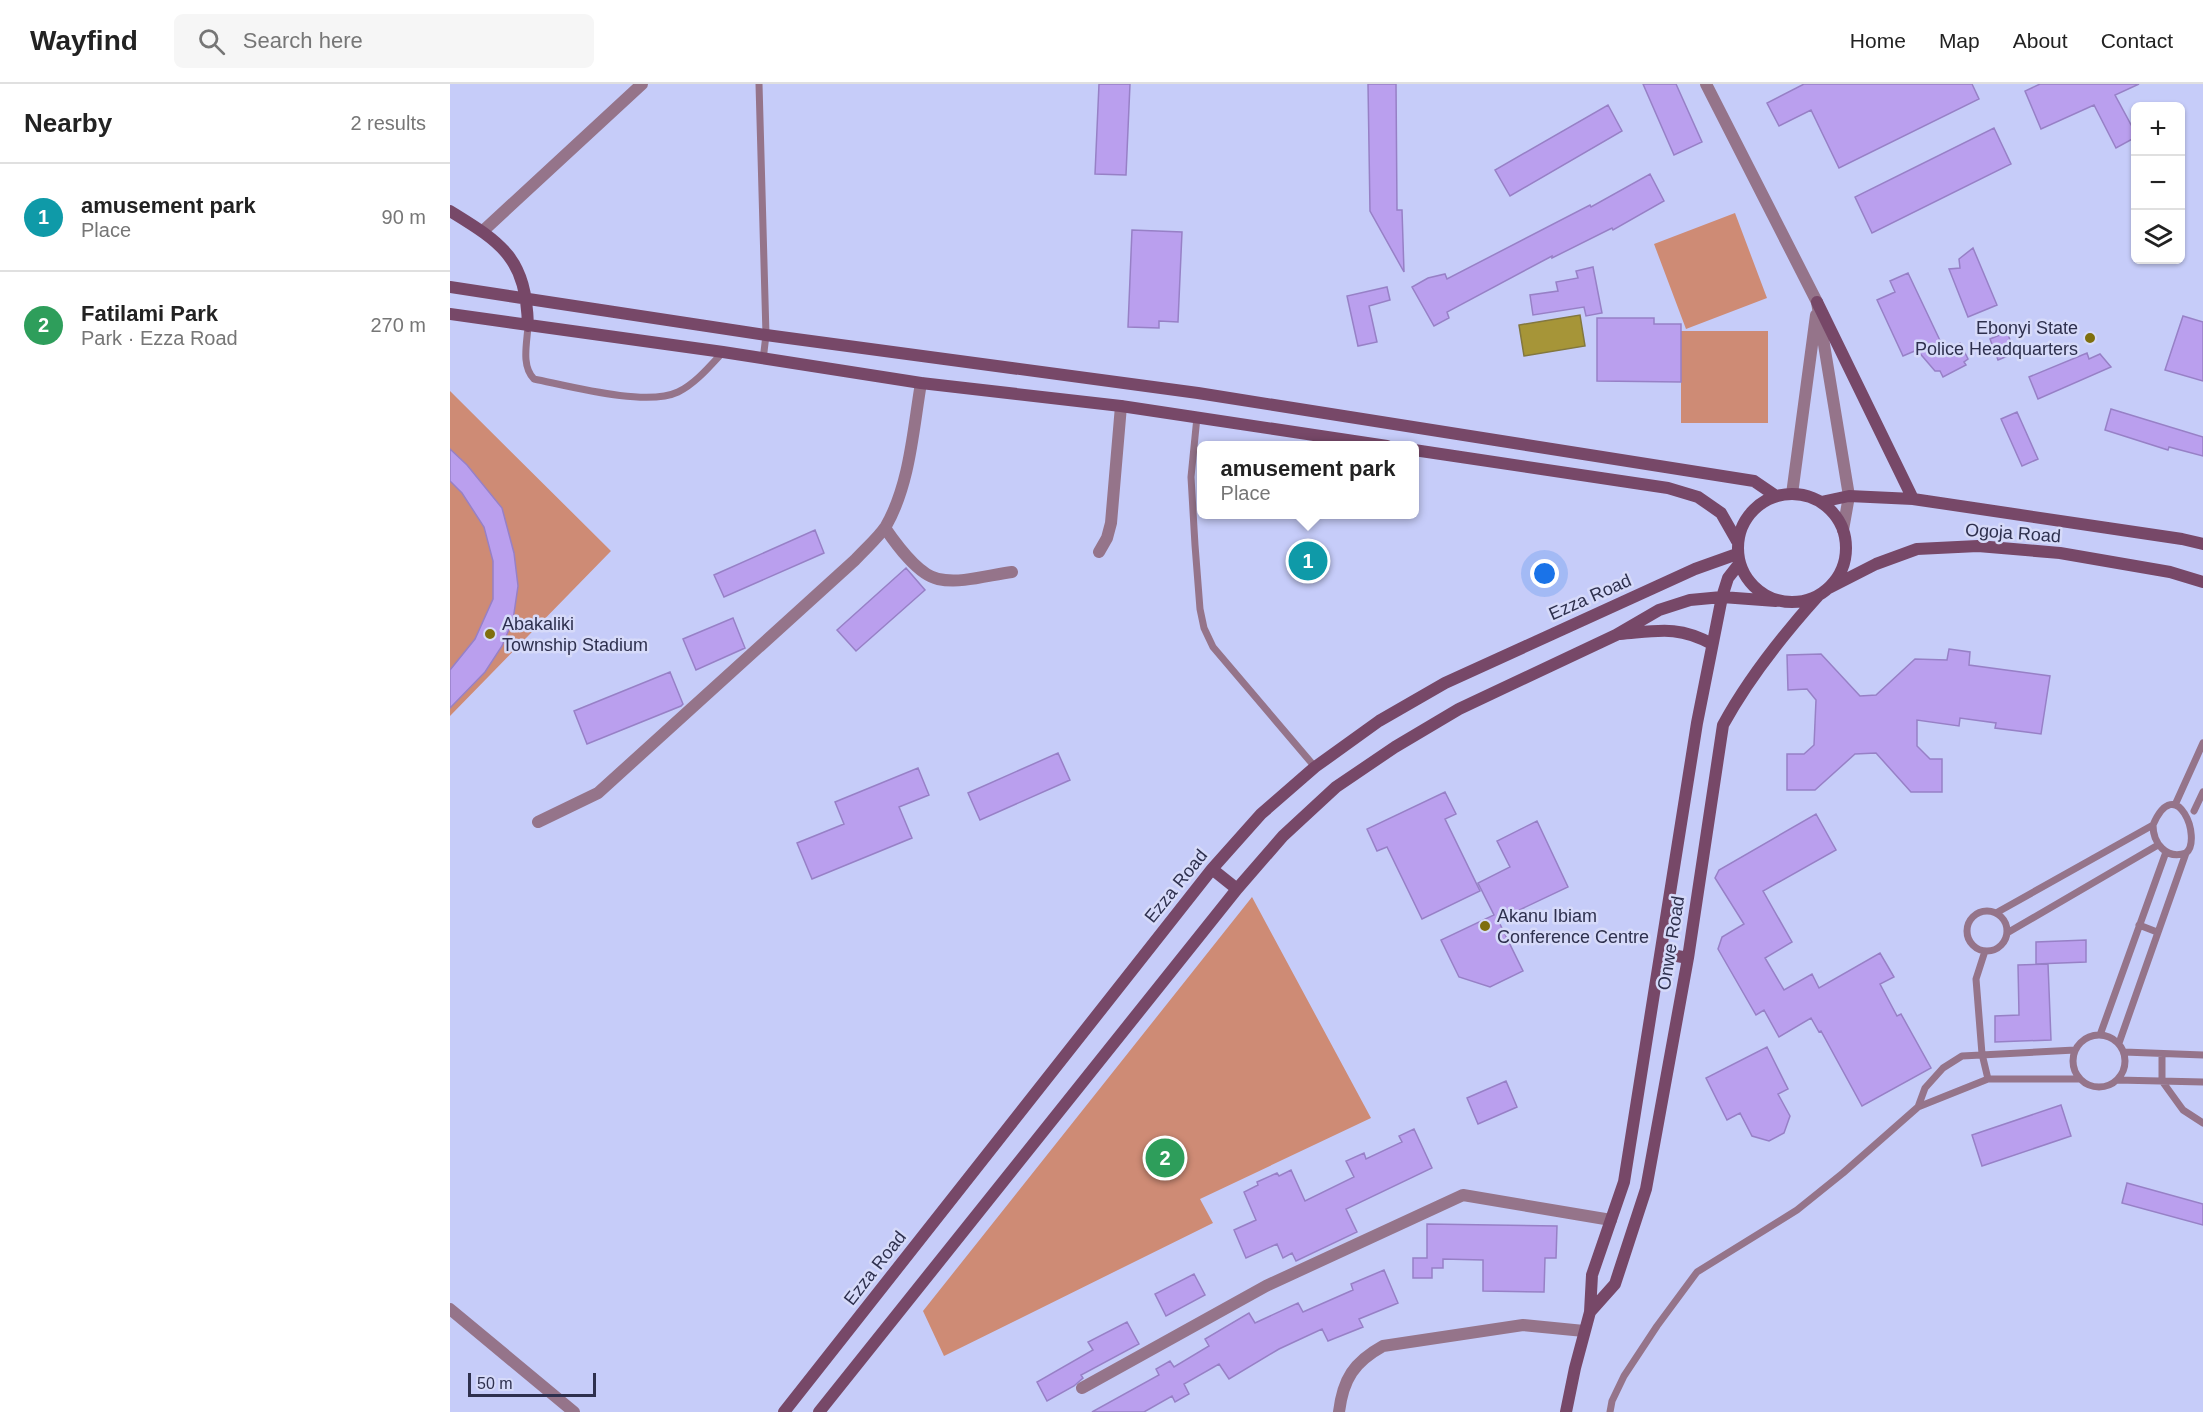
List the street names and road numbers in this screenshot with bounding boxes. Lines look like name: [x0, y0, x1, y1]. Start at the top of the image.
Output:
street label: Ogoja Road: [1964, 520, 2062, 546]
street label: Ezza Road: [1546, 570, 1634, 624]
street label: Ezza Road: [1141, 845, 1211, 927]
street label: Onwe Road: [1654, 894, 1688, 992]
street label: Ezza Road: [840, 1227, 910, 1309]

